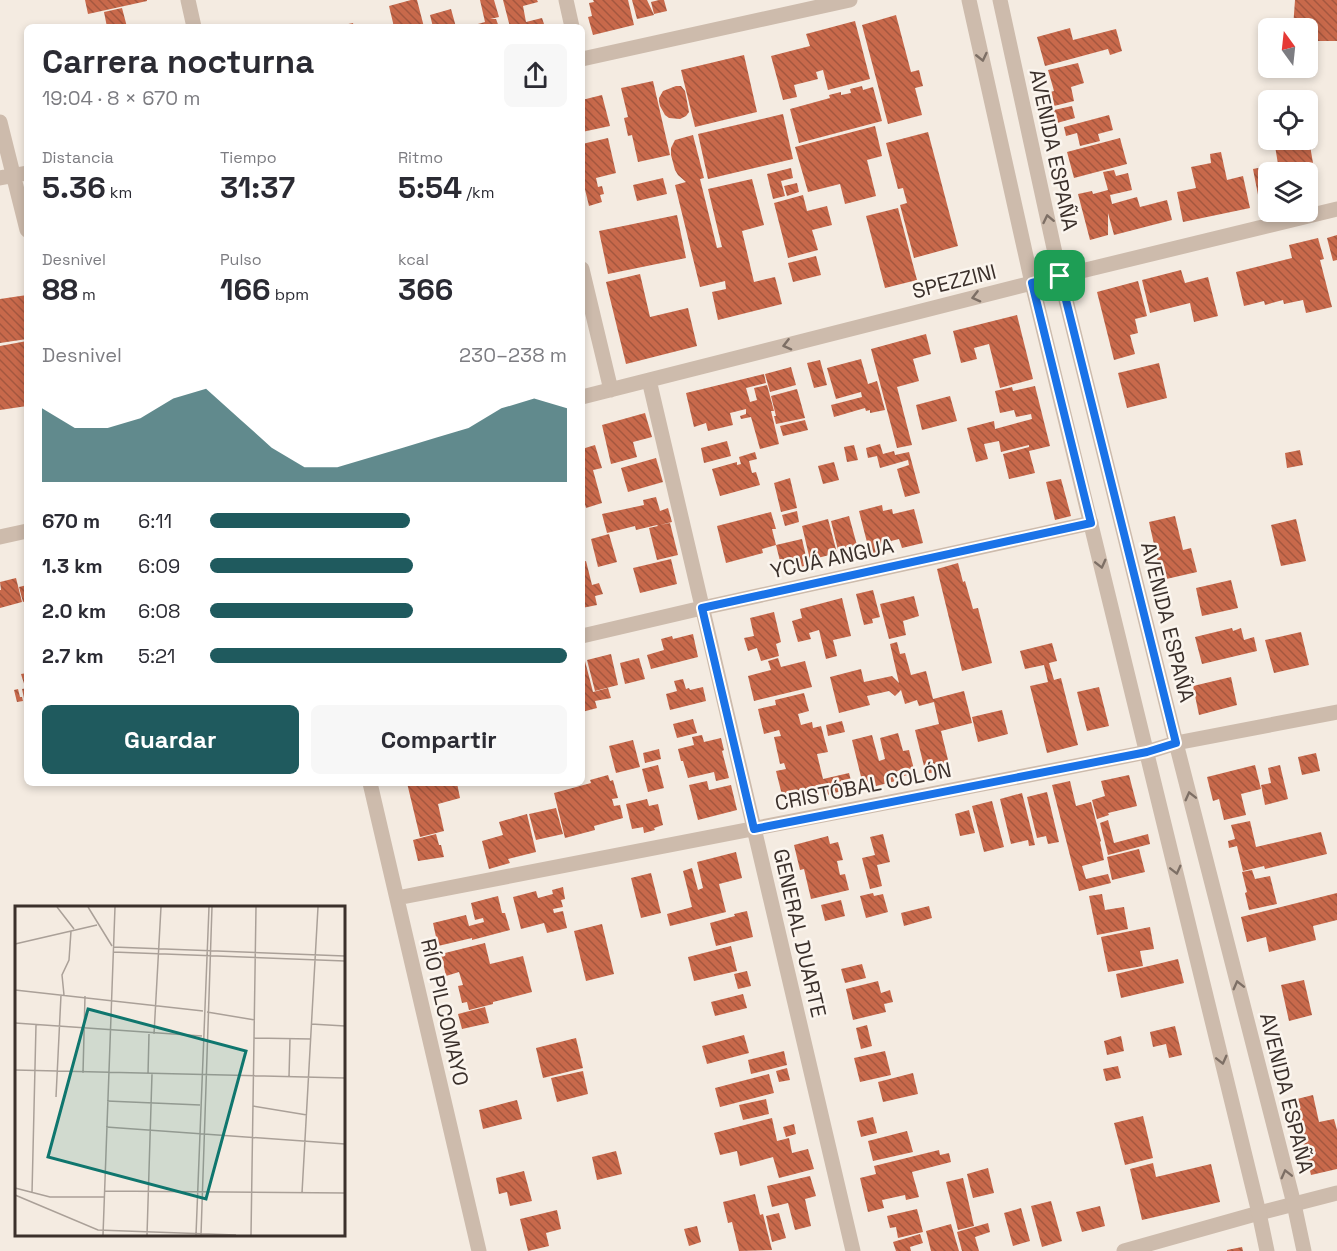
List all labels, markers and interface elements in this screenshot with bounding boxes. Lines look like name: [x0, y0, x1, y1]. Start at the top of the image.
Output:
north arrow: [1258, 18, 1318, 78]
map controls: [1258, 18, 1318, 222]
text: Carrera nocturna: [42, 41, 314, 83]
button: share: [504, 44, 567, 107]
one-way arrow: [974, 52, 987, 62]
street label: AVENIDA ESPAÑA: [1024, 67, 1084, 233]
text: 19:04 · 8 × 670 m: [42, 85, 200, 111]
button: locate: [1258, 90, 1318, 150]
text: Distancia: [42, 147, 114, 168]
text: Tiempo: [220, 147, 277, 168]
text: Ritmo: [398, 147, 443, 168]
button: layers: [1258, 162, 1318, 222]
text: 5.36: [42, 168, 106, 207]
text: 31:37: [220, 168, 295, 207]
text: 5:54: [398, 168, 462, 207]
text: km: [106, 182, 132, 203]
text: /km: [462, 182, 494, 203]
one-way arrow: [1042, 214, 1055, 224]
text: Desnivel: [42, 249, 106, 270]
text: Pulso: [220, 249, 262, 270]
text: kcal: [398, 249, 429, 270]
pin: [1034, 250, 1085, 301]
street label: SPEZZINI: [909, 258, 999, 304]
icon: arrive: [1043, 259, 1076, 292]
text: 88: [42, 270, 78, 309]
text: 166: [220, 270, 271, 309]
text: 366: [398, 270, 453, 309]
text: m: [78, 284, 96, 305]
text: bpm: [271, 284, 309, 305]
one-way arrow: [971, 290, 981, 303]
one-way arrow: [782, 338, 792, 350]
text: Desnivel: [42, 342, 122, 368]
text: 230–238 m: [459, 342, 567, 368]
text: 670 m: [42, 508, 100, 534]
text: 6:11: [138, 508, 172, 534]
street label: YCUÁ ANGUA: [768, 532, 896, 584]
street label: AVENIDA ESPAÑA: [1135, 539, 1201, 705]
text: 1.3 km: [42, 553, 103, 579]
text: 6:09: [138, 553, 180, 579]
one-way arrow: [1094, 559, 1107, 569]
text: 2.0 km: [42, 598, 106, 624]
text: 6:08: [138, 598, 181, 624]
text: 2.7 km: [42, 643, 104, 669]
text: 5:21: [138, 643, 175, 669]
button: Guardar: [42, 705, 299, 774]
button: Compartir: [311, 705, 567, 774]
street label: CRISTÓBAL COLÓN: [772, 756, 954, 816]
one-way arrow: [1184, 791, 1197, 801]
street label: GENERAL DUARTE: [767, 846, 833, 1020]
one-way arrow: [1168, 865, 1181, 875]
inset map: [15, 906, 345, 1236]
street label: RÍO PILCOMAYO: [415, 936, 475, 1088]
one-way arrow: [1233, 980, 1245, 991]
street label: AVENIDA ESPAÑA: [1254, 1010, 1320, 1176]
one-way arrow: [1214, 1054, 1227, 1064]
one-way arrow: [1281, 1169, 1294, 1179]

